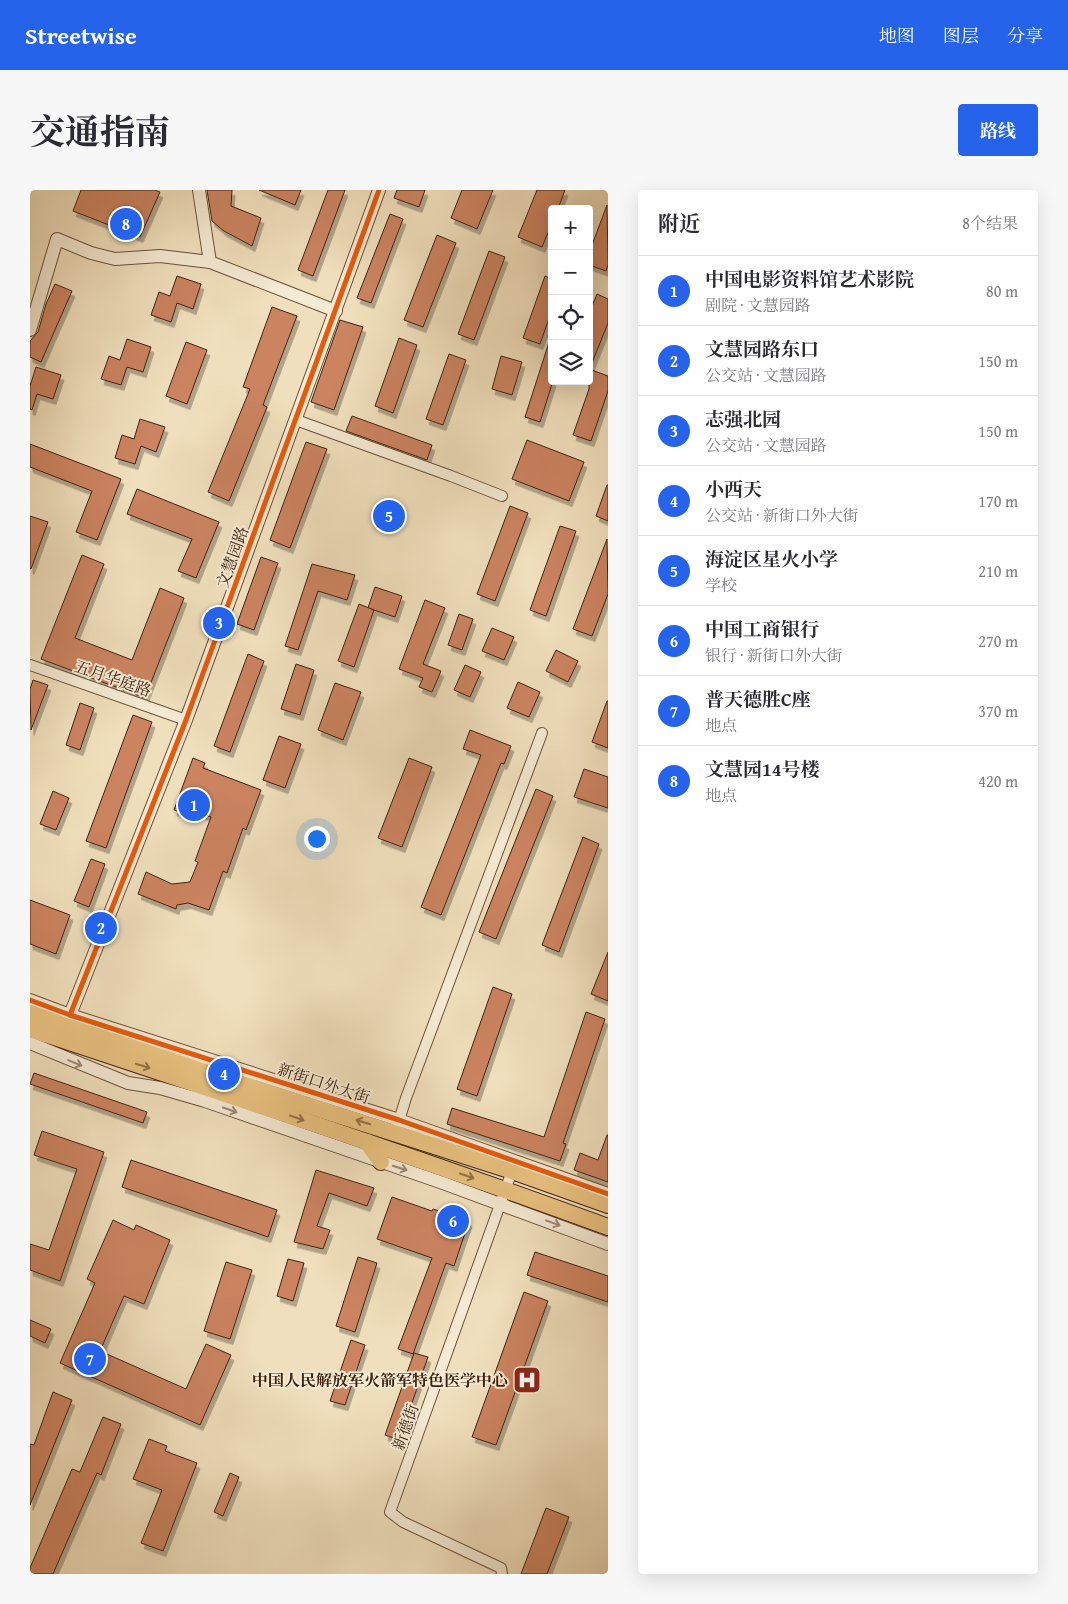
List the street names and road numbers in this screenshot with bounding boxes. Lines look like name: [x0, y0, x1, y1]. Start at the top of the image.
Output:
street label: 文慧园路: [210, 523, 254, 591]
street label: 五月华庭路: [71, 654, 155, 702]
street label: 新街口外大街: [275, 1057, 373, 1109]
street label: 新德街: [386, 1400, 424, 1454]

